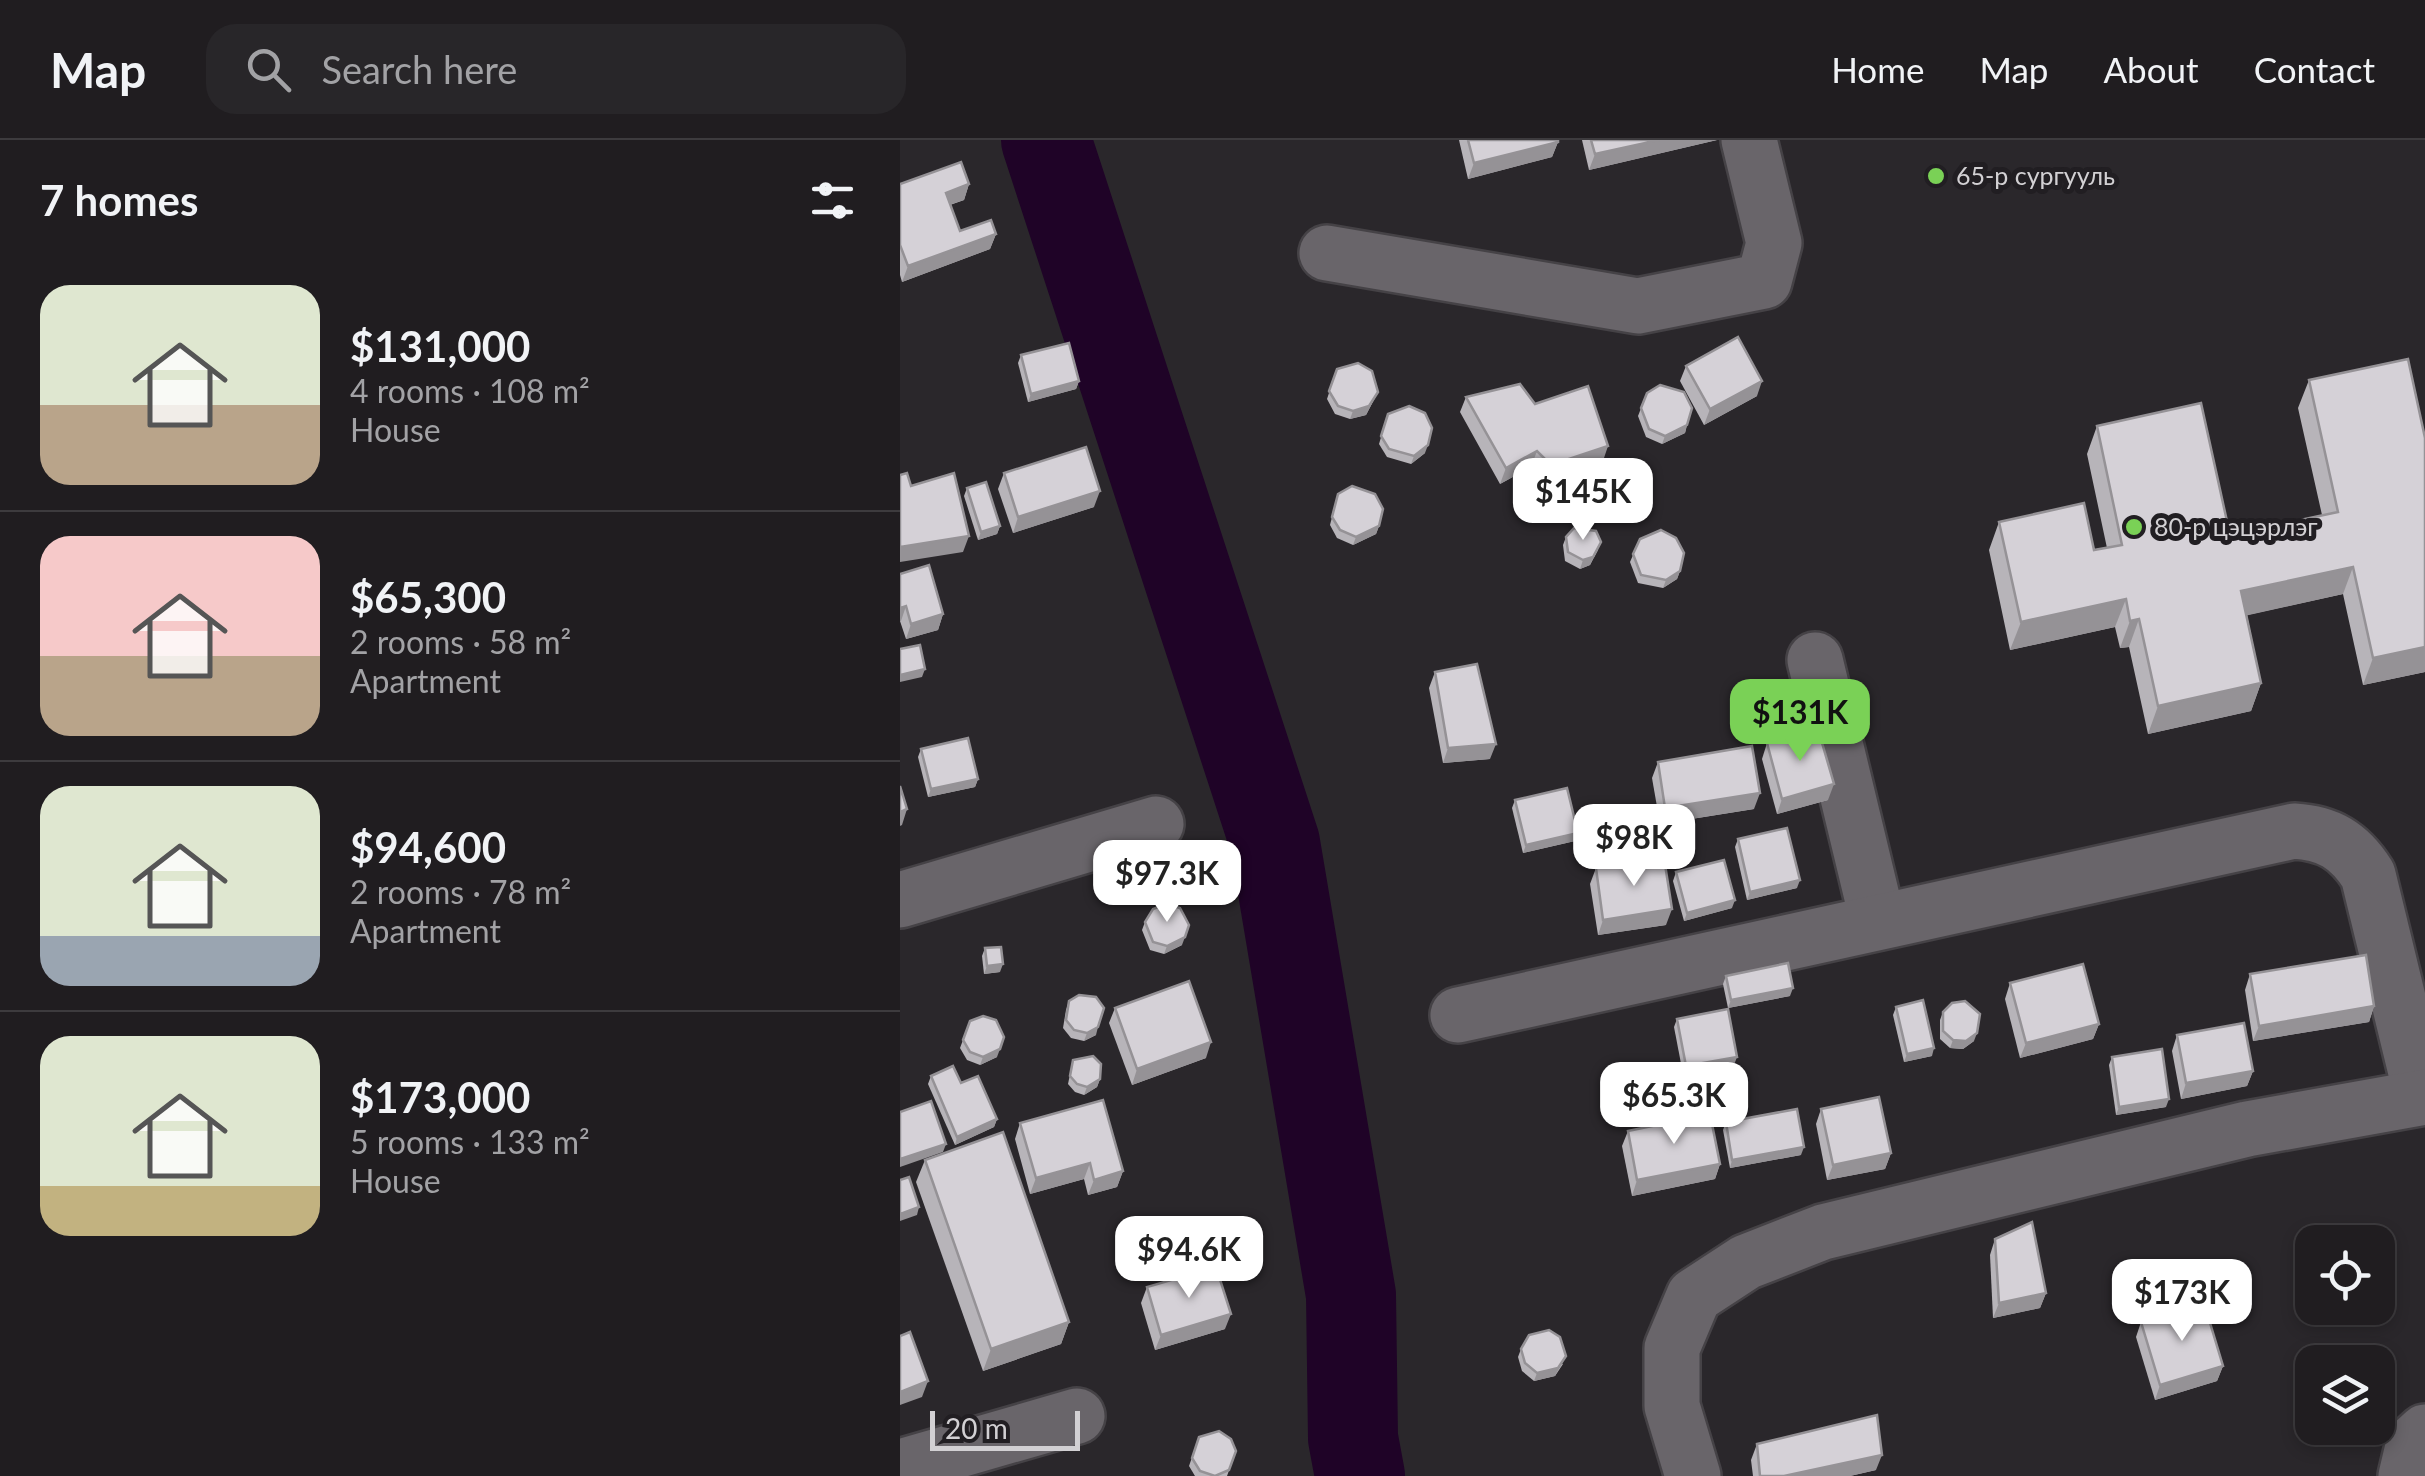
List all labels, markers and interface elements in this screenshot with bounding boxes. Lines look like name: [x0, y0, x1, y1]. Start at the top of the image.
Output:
search box: [206, 24, 906, 114]
text: Map: [50, 41, 146, 98]
icon: search: [241, 42, 296, 97]
text: Search here: [321, 46, 517, 92]
text: Home: [1831, 48, 1924, 90]
text: Map: [1979, 48, 2048, 90]
text: About: [2103, 48, 2199, 90]
text: Contact: [2254, 48, 2375, 90]
place label: 65-р сургууль: [1956, 160, 2115, 190]
marker: 65-р сургууль: [1925, 165, 1947, 187]
icon: filters: [805, 173, 860, 228]
text: 7 homes: [40, 175, 198, 225]
text: $131,000: [350, 321, 530, 371]
icon: home: [120, 325, 240, 445]
text: 4 rooms · 108 m²: [350, 371, 590, 410]
text: House: [350, 410, 441, 449]
pin: $145K: [1513, 458, 1653, 543]
text: $145K: [1535, 471, 1631, 510]
place label: 80-р цэцэрлэг: [2154, 511, 2318, 541]
marker: 80-р цэцэрлэг: [2123, 516, 2145, 538]
text: $65,300: [350, 572, 506, 622]
icon: home: [120, 576, 240, 696]
text: 2 rooms · 58 m²: [350, 622, 571, 661]
text: Apartment: [350, 661, 501, 700]
pin: $131K: [1730, 679, 1870, 764]
text: $131K: [1752, 692, 1848, 731]
pin: $98K: [1575, 804, 1693, 889]
text: $98K: [1595, 817, 1673, 856]
text: $94,600: [350, 822, 506, 872]
icon: home: [120, 826, 240, 946]
pin: $97.3K: [1086, 840, 1248, 925]
text: $97.3K: [1115, 853, 1219, 892]
text: 2 rooms · 78 m²: [350, 872, 571, 911]
text: Apartment: [350, 911, 501, 950]
pin: $65.3K: [1593, 1062, 1755, 1147]
text: $173,000: [350, 1072, 530, 1122]
text: $65.3K: [1622, 1075, 1726, 1114]
icon: home: [120, 1076, 240, 1196]
text: 5 rooms · 133 m²: [350, 1122, 590, 1161]
text: House: [350, 1161, 441, 1200]
pin: $94.6K: [1108, 1216, 1270, 1301]
map controls: [2295, 1225, 2395, 1445]
button: locate: [2295, 1225, 2395, 1325]
text: $94.6K: [1137, 1229, 1241, 1268]
pin: $173K: [2112, 1259, 2252, 1344]
text: $173K: [2134, 1272, 2230, 1311]
button: layers: [2295, 1345, 2395, 1445]
scale bar: [930, 1406, 1080, 1450]
text: 20 m: [945, 1411, 1008, 1445]

